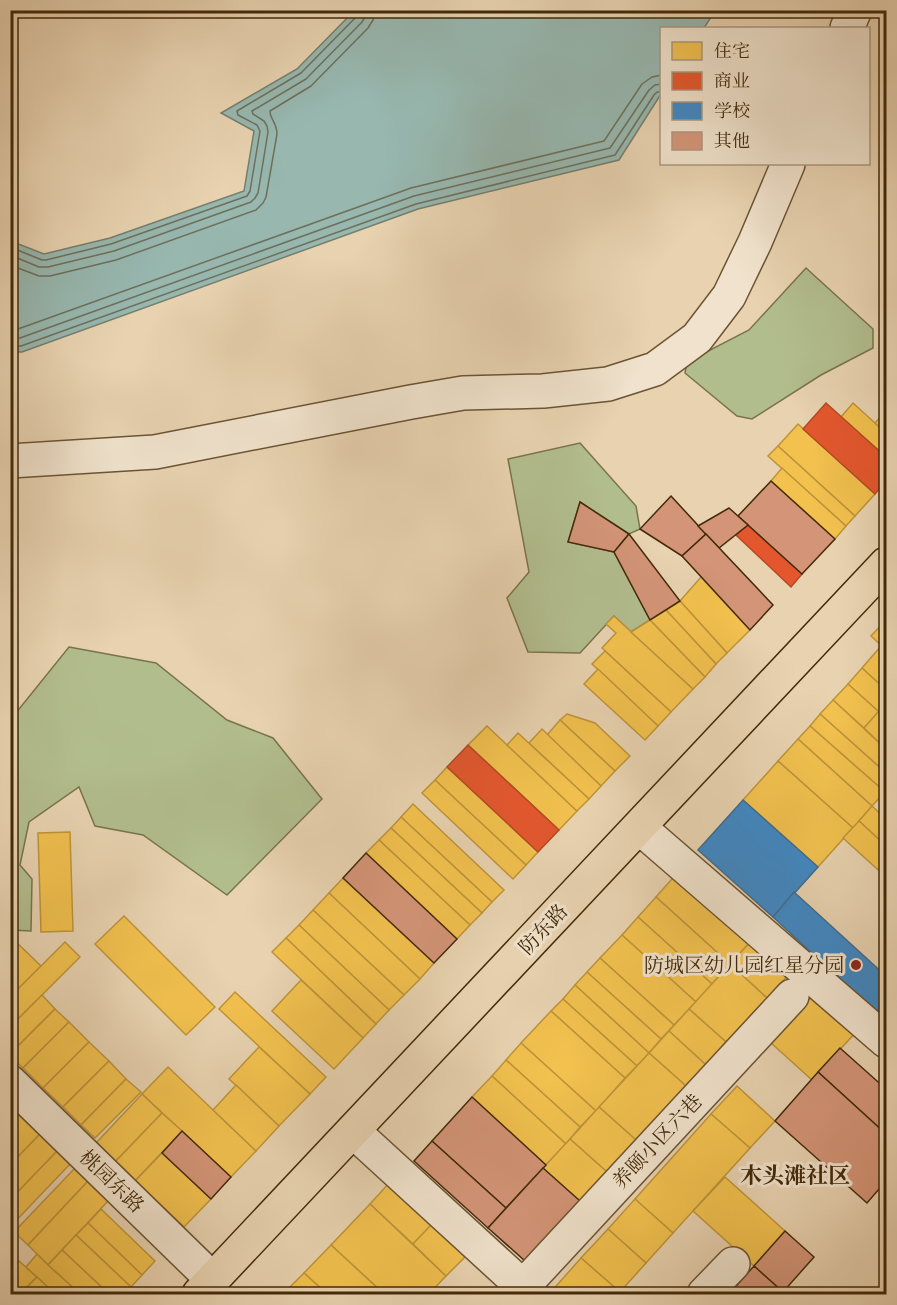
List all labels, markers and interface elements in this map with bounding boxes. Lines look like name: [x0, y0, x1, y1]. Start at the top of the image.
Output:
legend: [660, 27, 870, 165]
text: 住宅: [714, 39, 750, 64]
text: 商业: [714, 69, 750, 94]
text: 学校: [714, 99, 750, 124]
text: 其他: [714, 129, 750, 154]
street label: 防东路: [513, 898, 574, 960]
place label: 防城区幼儿园红星分园: [644, 952, 844, 979]
marker: 防城区幼儿园红星分园: [849, 958, 863, 972]
street label: 养颐小区六巷: [607, 1088, 708, 1194]
street label: 桃园东路: [74, 1144, 150, 1219]
district label: 木头滩社区: [740, 1161, 850, 1191]

